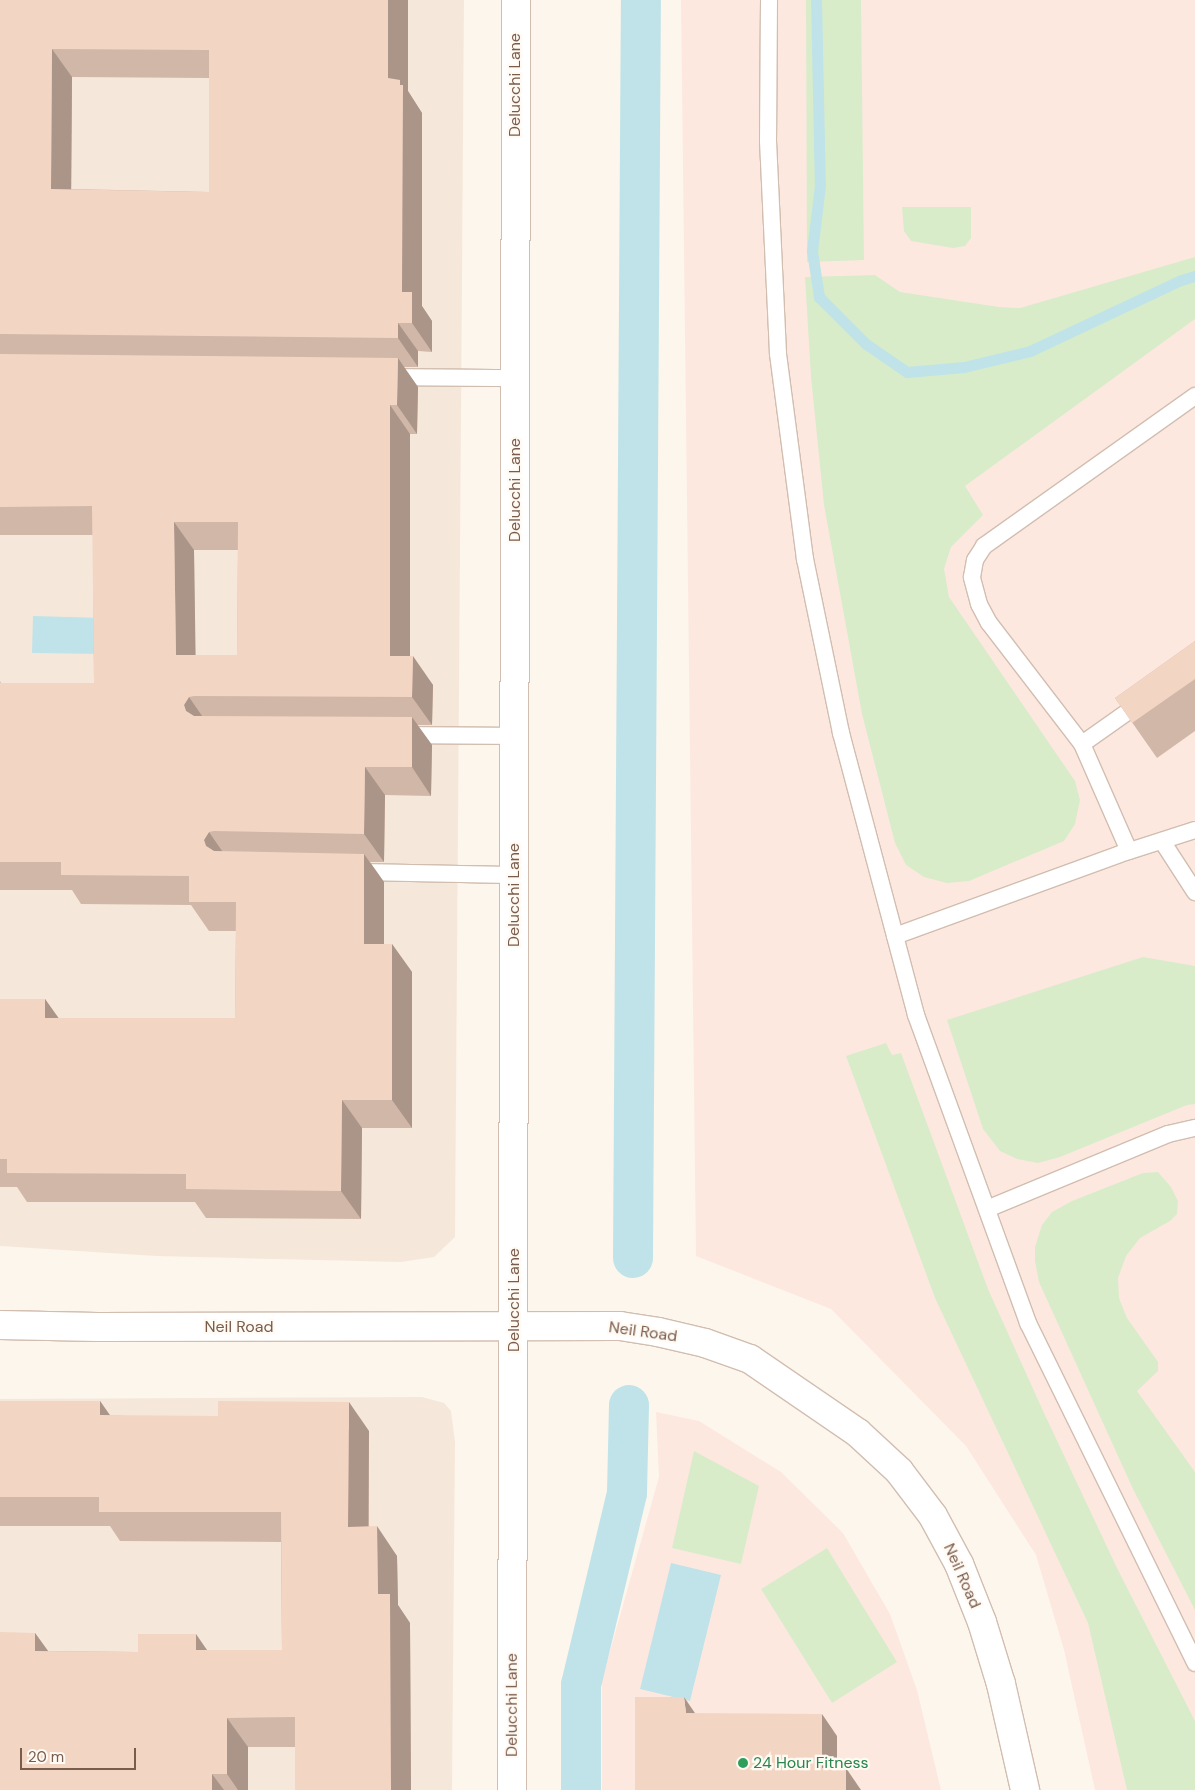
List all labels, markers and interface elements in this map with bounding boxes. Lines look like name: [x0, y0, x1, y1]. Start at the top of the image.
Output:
street label: Delucchi Lane: [505, 33, 525, 137]
street label: Delucchi Lane: [505, 438, 525, 542]
street label: Delucchi Lane: [504, 843, 524, 947]
street label: Delucchi Lane: [504, 1248, 524, 1352]
street label: Neil Road: [204, 1317, 274, 1337]
street label: Neil Road: [607, 1318, 679, 1346]
street label: Neil Road: [939, 1541, 985, 1611]
street label: Delucchi Lane: [502, 1653, 522, 1757]
scale bar: [22, 1738, 139, 1770]
text: 20 m: [28, 1747, 64, 1767]
place label: 24 Hour Fitness: [753, 1753, 869, 1773]
marker: 24 Hour Fitness: [737, 1757, 749, 1769]

